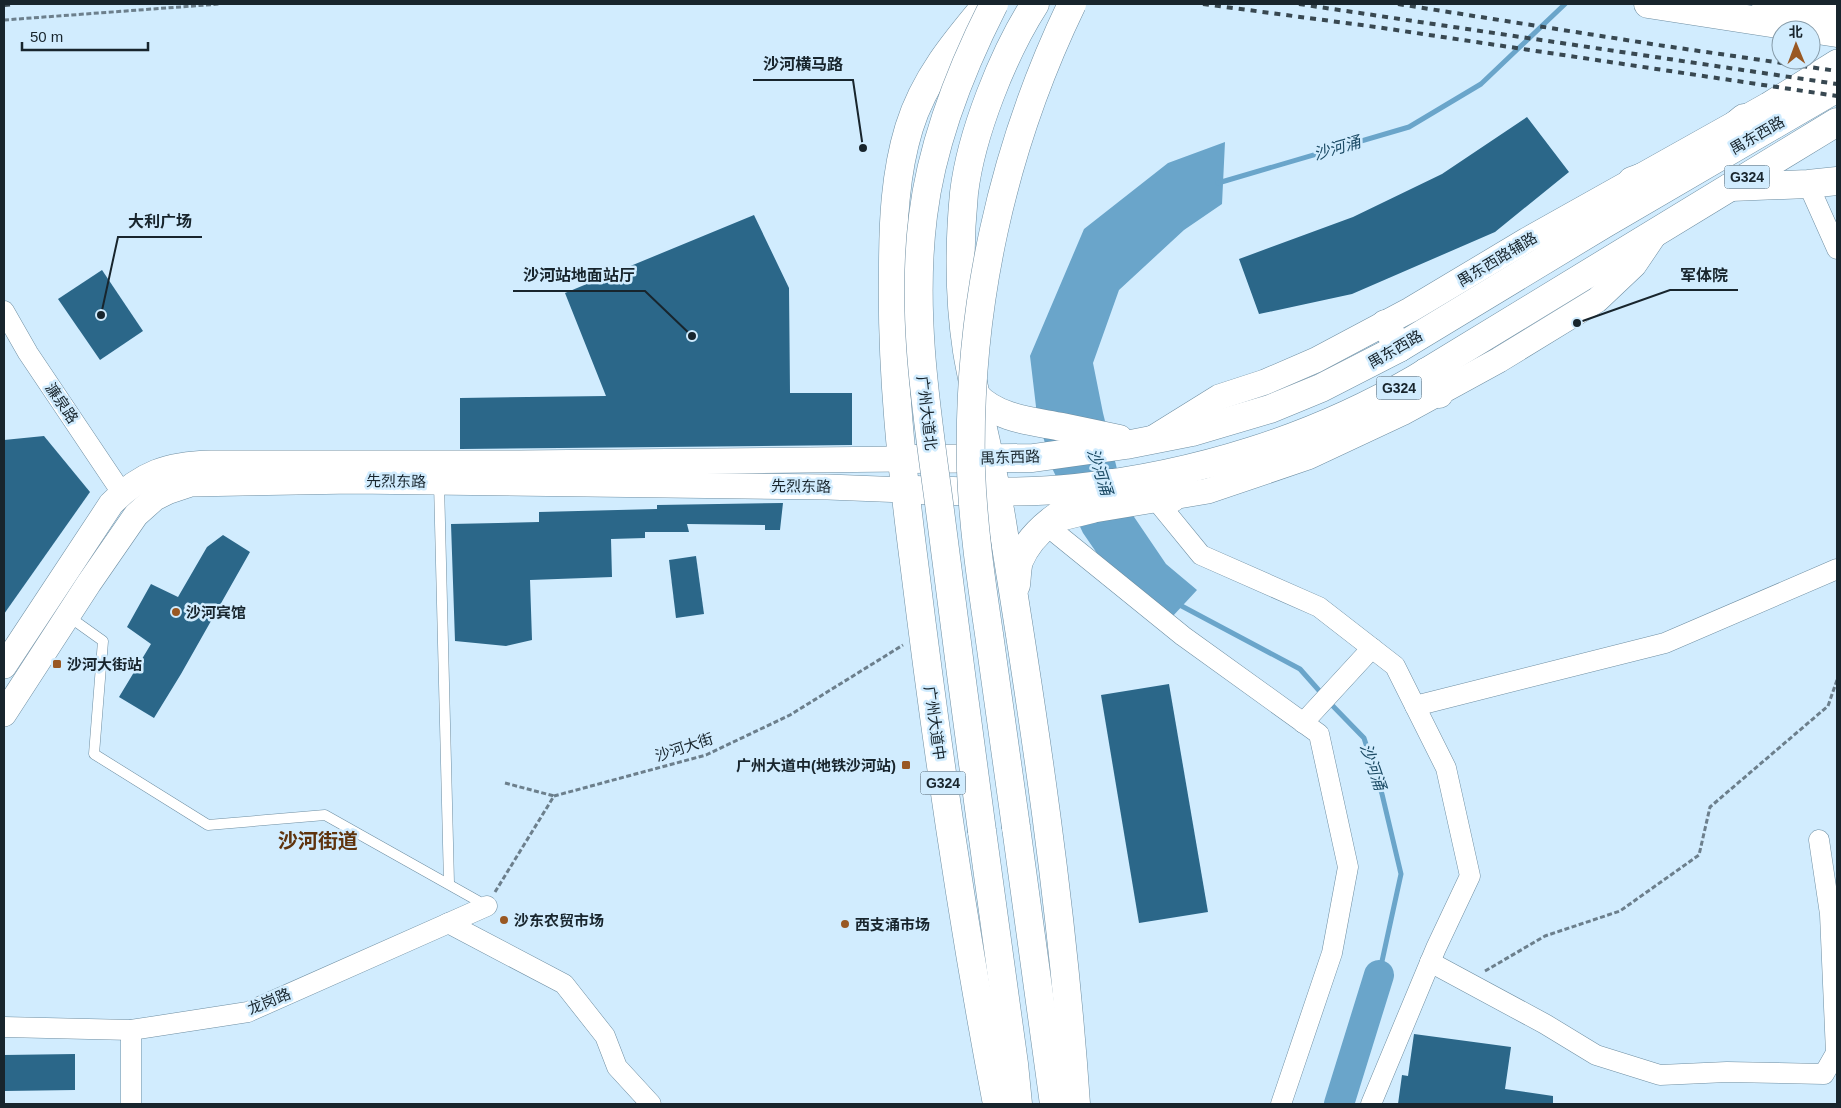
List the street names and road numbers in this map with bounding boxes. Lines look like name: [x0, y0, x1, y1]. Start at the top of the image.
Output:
street label: 禺东西路: [1727, 113, 1787, 157]
road number: G324: [1724, 166, 1770, 188]
street label: 禺东西路辅路: [1454, 229, 1540, 289]
street label: 禺东西路: [1365, 327, 1425, 371]
street label: 广州大道北: [914, 375, 940, 451]
road number: G324: [1376, 376, 1422, 399]
street label: 濂泉路: [42, 380, 82, 426]
street label: 禺东西路: [980, 447, 1040, 467]
street label: 先烈东路: [366, 472, 426, 490]
street label: 先烈东路: [771, 477, 831, 495]
street label: 广州大道中: [921, 685, 949, 761]
street label: 沙河大街: [653, 730, 715, 764]
road number: G324: [920, 771, 966, 794]
street label: 龙岗路: [245, 985, 293, 1017]

